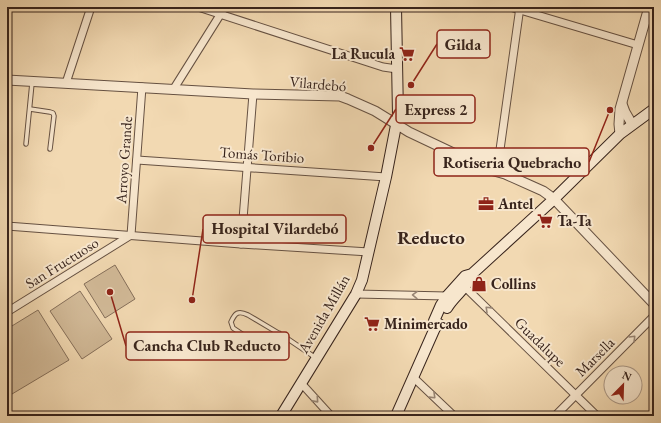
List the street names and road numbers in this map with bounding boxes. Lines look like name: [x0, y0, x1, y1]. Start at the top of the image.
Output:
street label: Vilardebó: [289, 72, 347, 95]
street label: Arroyo Grande: [111, 116, 136, 205]
street label: Tomás Toribio: [219, 142, 305, 167]
street label: San Fructuoso: [22, 233, 102, 293]
street label: Avenida Millán: [293, 271, 354, 357]
street label: Guadalupe: [511, 313, 570, 371]
street label: Marsella: [571, 333, 618, 380]

